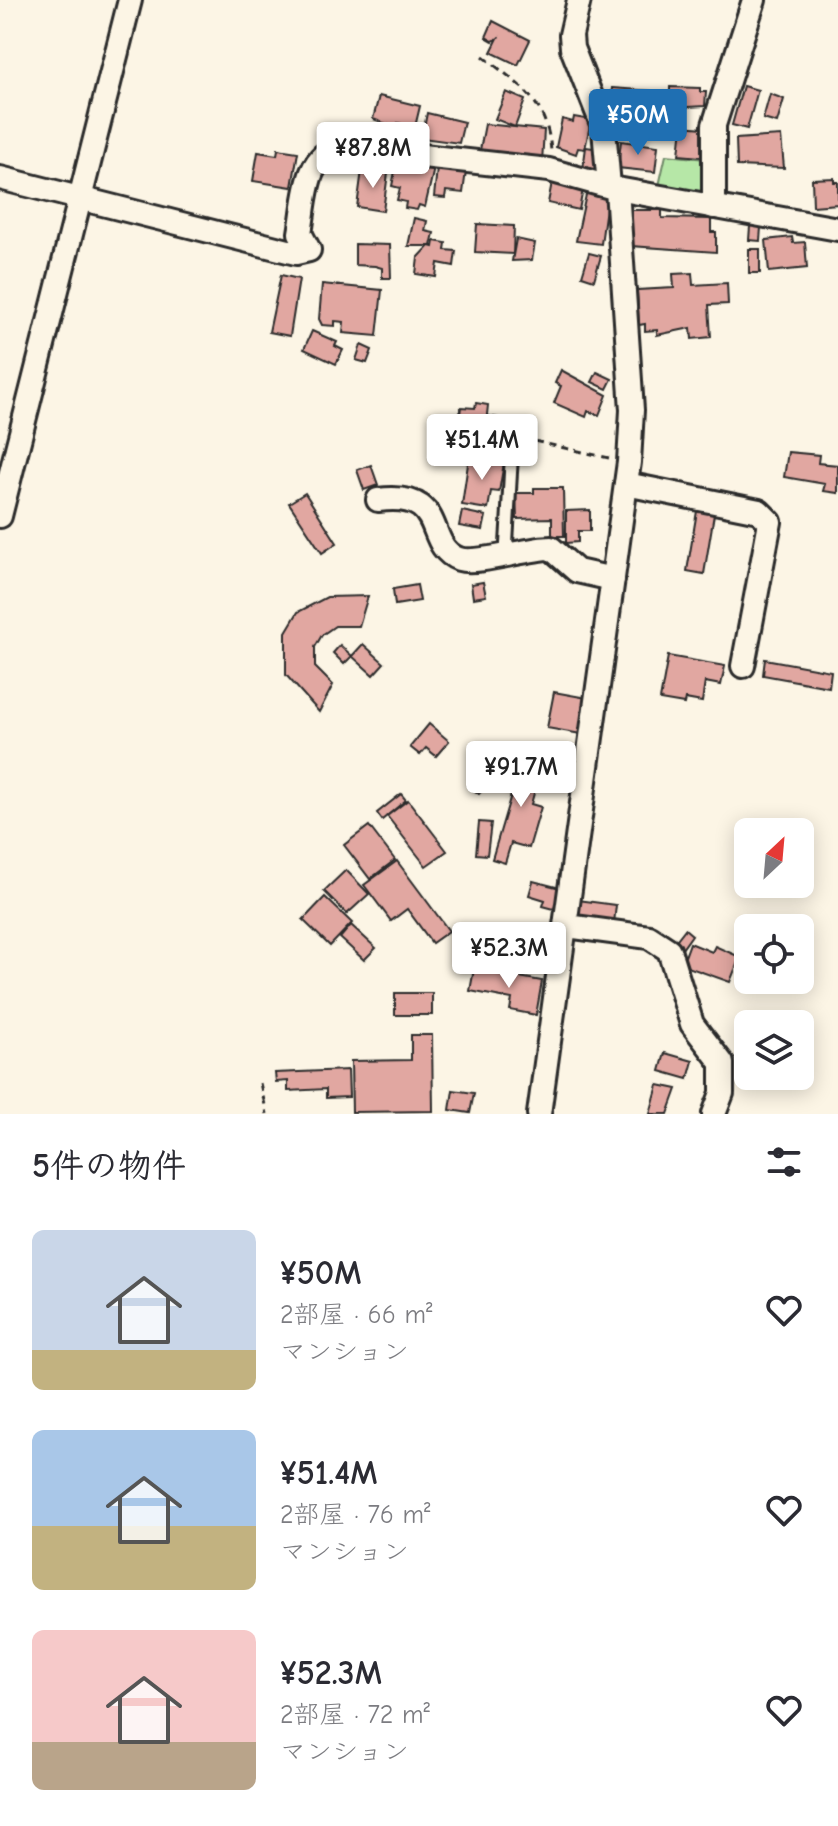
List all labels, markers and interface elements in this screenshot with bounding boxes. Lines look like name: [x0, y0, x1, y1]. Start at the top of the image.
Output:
pin: ¥50M: [591, 89, 685, 157]
text: ¥50M: [607, 100, 669, 130]
pin: ¥87.8M: [308, 122, 438, 190]
text: ¥87.8M: [335, 133, 411, 163]
pin: ¥51.4M: [417, 414, 547, 482]
text: ¥51.4M: [445, 425, 519, 455]
pin: ¥91.7M: [456, 741, 586, 809]
text: ¥91.7M: [484, 752, 558, 782]
north arrow: [734, 818, 814, 898]
map controls: [734, 818, 814, 1090]
button: locate: [734, 914, 814, 994]
pin: ¥52.3M: [444, 922, 574, 990]
text: ¥52.3M: [470, 933, 548, 963]
button: layers: [734, 1010, 814, 1090]
icon: filters: [762, 1140, 806, 1184]
text: 5件の物件: [32, 1146, 186, 1186]
text: ¥50M: [280, 1253, 362, 1293]
icon: home: [96, 1262, 192, 1358]
icon: heart: [762, 1288, 806, 1332]
text: 2部屋 · 66 m²: [280, 1300, 432, 1330]
text: マンション: [280, 1337, 409, 1367]
text: ¥51.4M: [280, 1453, 378, 1493]
icon: home: [96, 1462, 192, 1558]
icon: heart: [762, 1488, 806, 1532]
text: 2部屋 · 76 m²: [280, 1500, 430, 1530]
text: マンション: [280, 1537, 409, 1567]
text: ¥52.3M: [280, 1653, 382, 1693]
icon: home: [96, 1662, 192, 1758]
icon: heart: [762, 1688, 806, 1732]
text: 2部屋 · 72 m²: [280, 1700, 430, 1730]
text: マンション: [280, 1737, 409, 1767]

